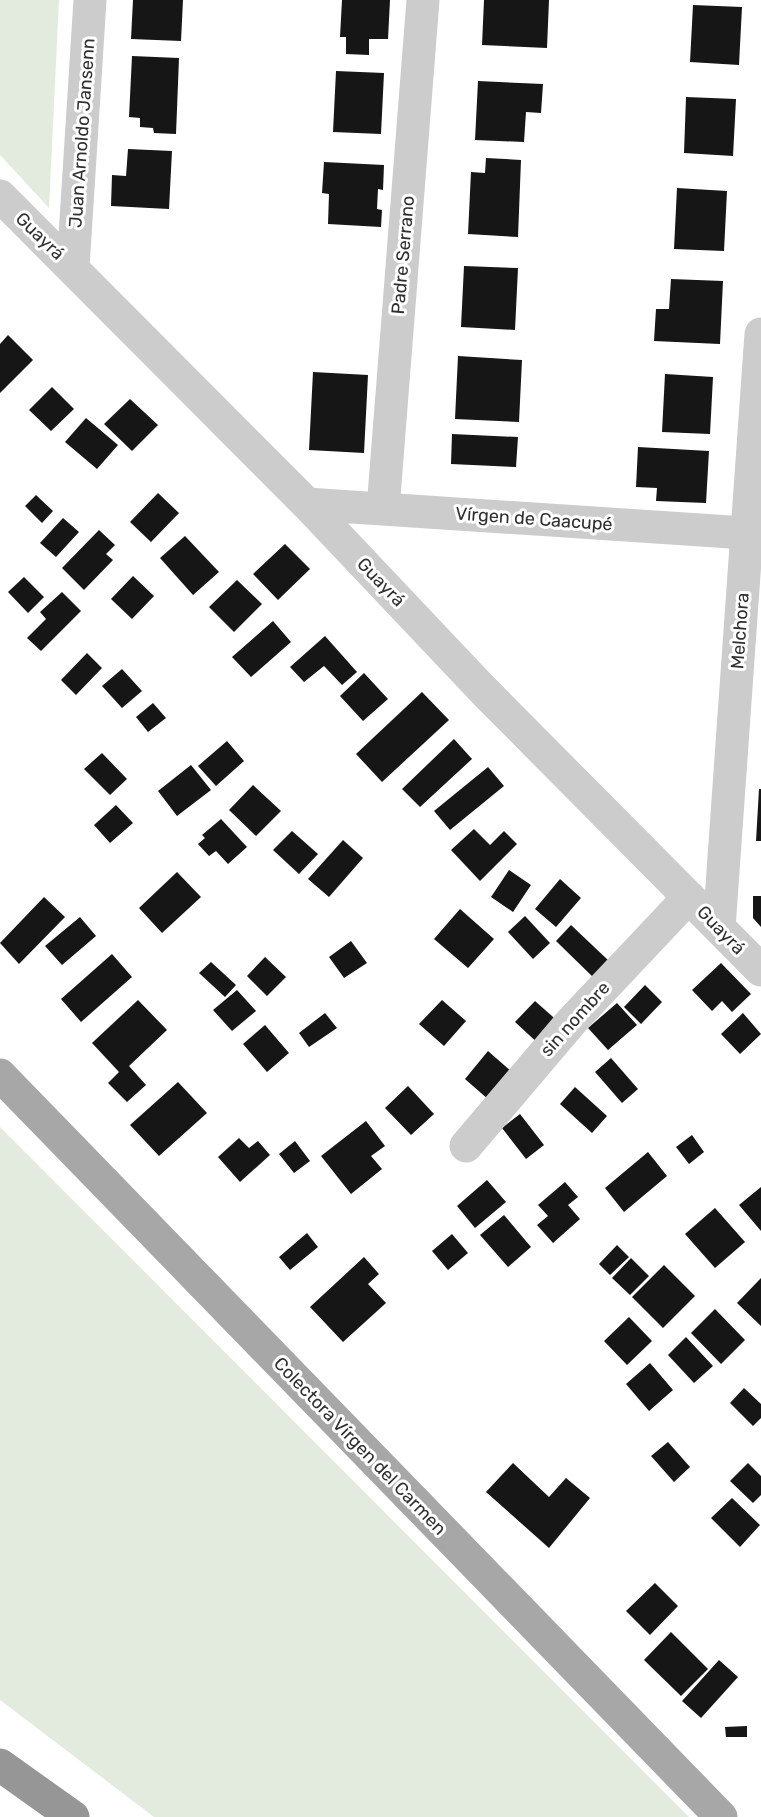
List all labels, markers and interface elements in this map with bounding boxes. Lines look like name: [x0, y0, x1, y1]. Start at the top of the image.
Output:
street label: Juan Arnoldo Jansenn: [64, 37, 100, 229]
street label: Padre Serrano: [387, 195, 419, 315]
street label: Guayrá: [11, 207, 69, 265]
street label: Vírgen de Caacupé: [455, 503, 613, 535]
street label: Guayrá: [352, 553, 410, 611]
street label: Melchora: [726, 592, 754, 670]
street label: Guayrá: [692, 901, 750, 959]
street label: sin nombre: [536, 977, 614, 1061]
street label: Colectora Vírgen del Carmen: [269, 1352, 451, 1540]

